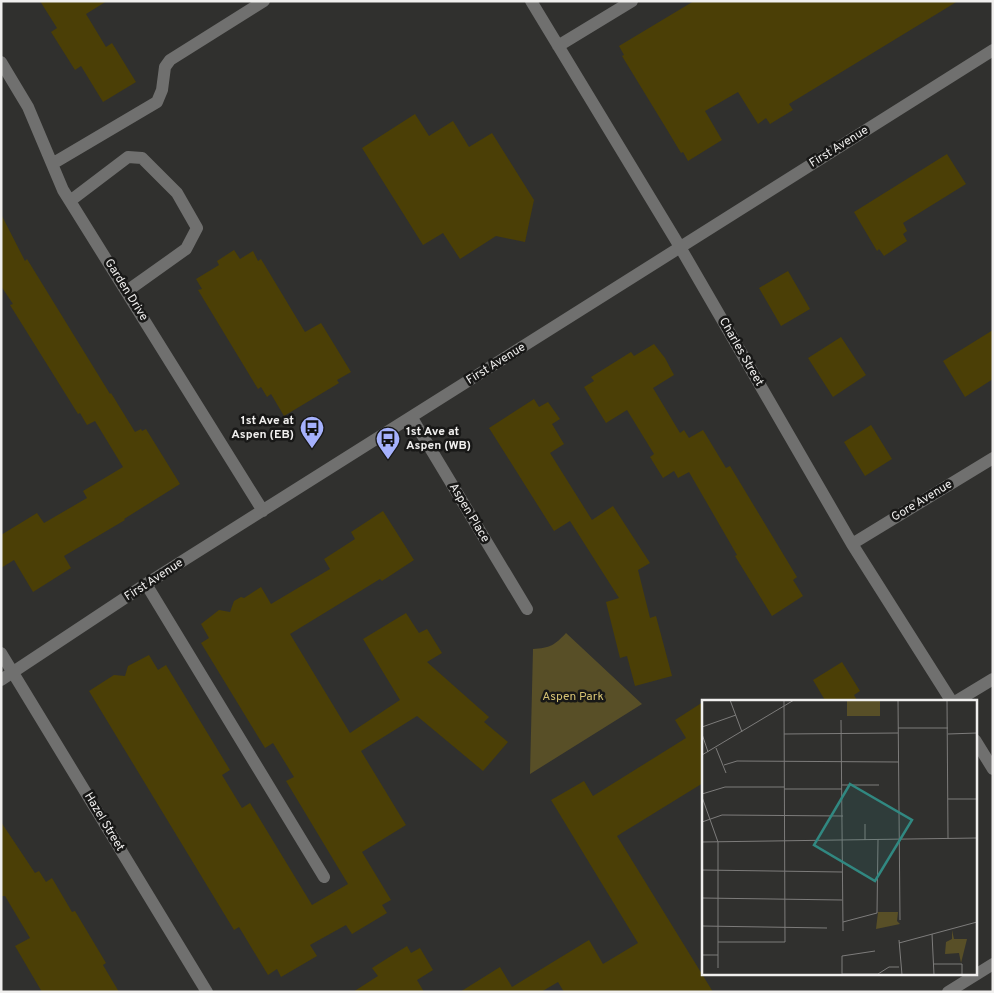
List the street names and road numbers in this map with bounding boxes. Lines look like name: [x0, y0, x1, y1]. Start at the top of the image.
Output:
street label: First Avenue: [806, 123, 872, 171]
street label: Garden Drive: [101, 256, 151, 324]
street label: Charles Street: [715, 315, 767, 389]
street label: First Avenue: [463, 340, 529, 388]
street label: Gore Avenue: [889, 477, 955, 525]
street label: Aspen Place: [445, 480, 493, 546]
street label: First Avenue: [122, 555, 186, 605]
street label: Hazel Street: [80, 790, 128, 854]

